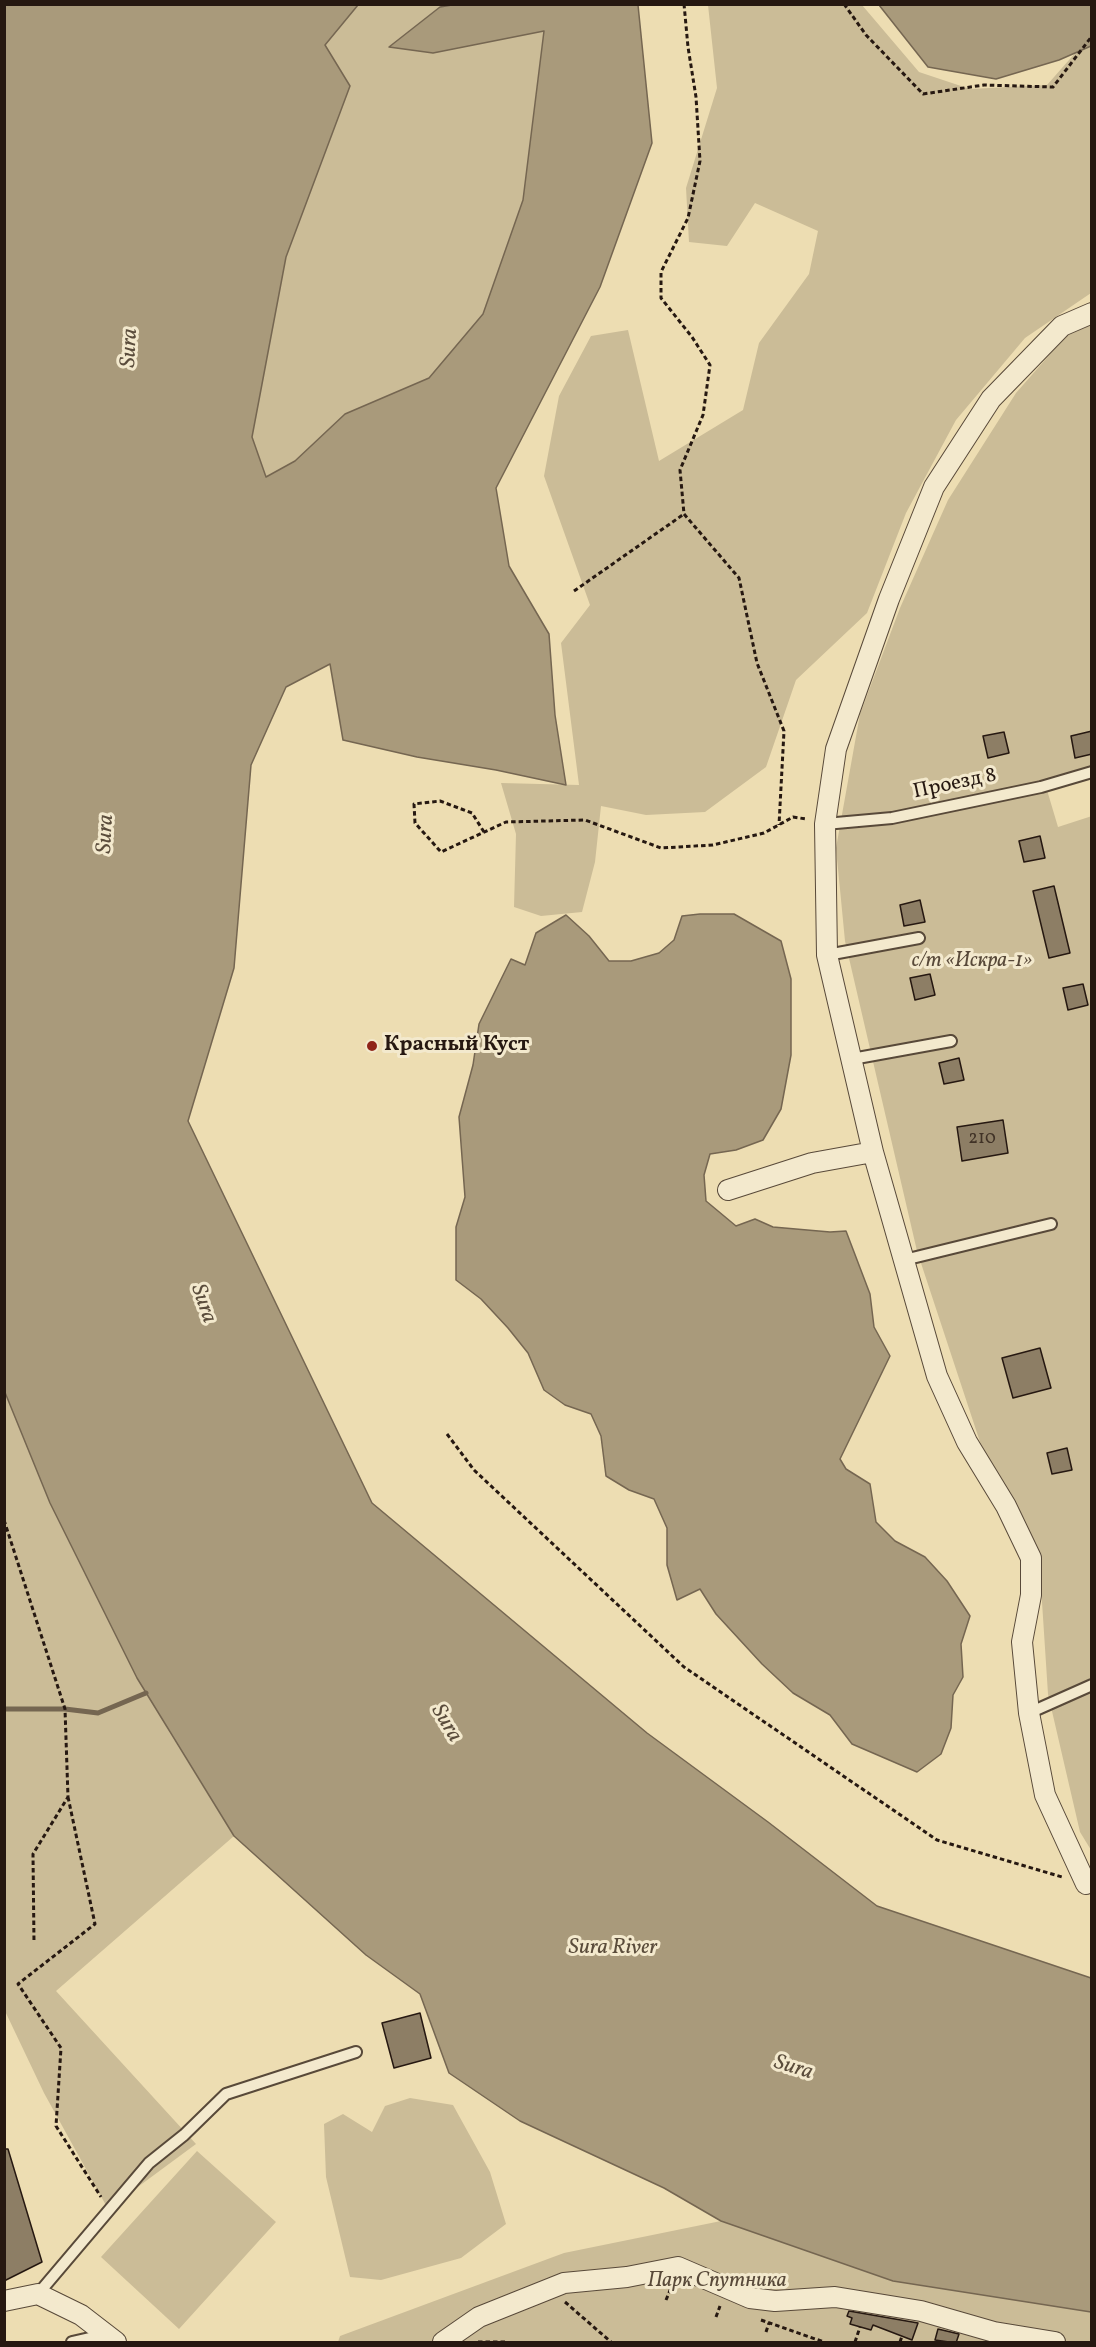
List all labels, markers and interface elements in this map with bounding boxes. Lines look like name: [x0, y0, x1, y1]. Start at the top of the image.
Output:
water label: Sura: [117, 328, 145, 368]
street label: Проезд 8: [911, 764, 999, 806]
water label: Sura: [93, 814, 121, 854]
park label: с/т «Искра-1»: [912, 949, 1032, 975]
place label: Красный Куст: [384, 1033, 529, 1059]
marker: Красный Куст: [365, 1039, 379, 1053]
house number: 210: [968, 1129, 996, 1151]
water label: Sura: [183, 1281, 221, 1327]
water label: Sura: [424, 1700, 466, 1748]
water label: Sura River: [569, 1936, 657, 1962]
water label: Sura: [770, 2051, 816, 2087]
park label: Парк Спутника: [647, 2269, 787, 2295]

